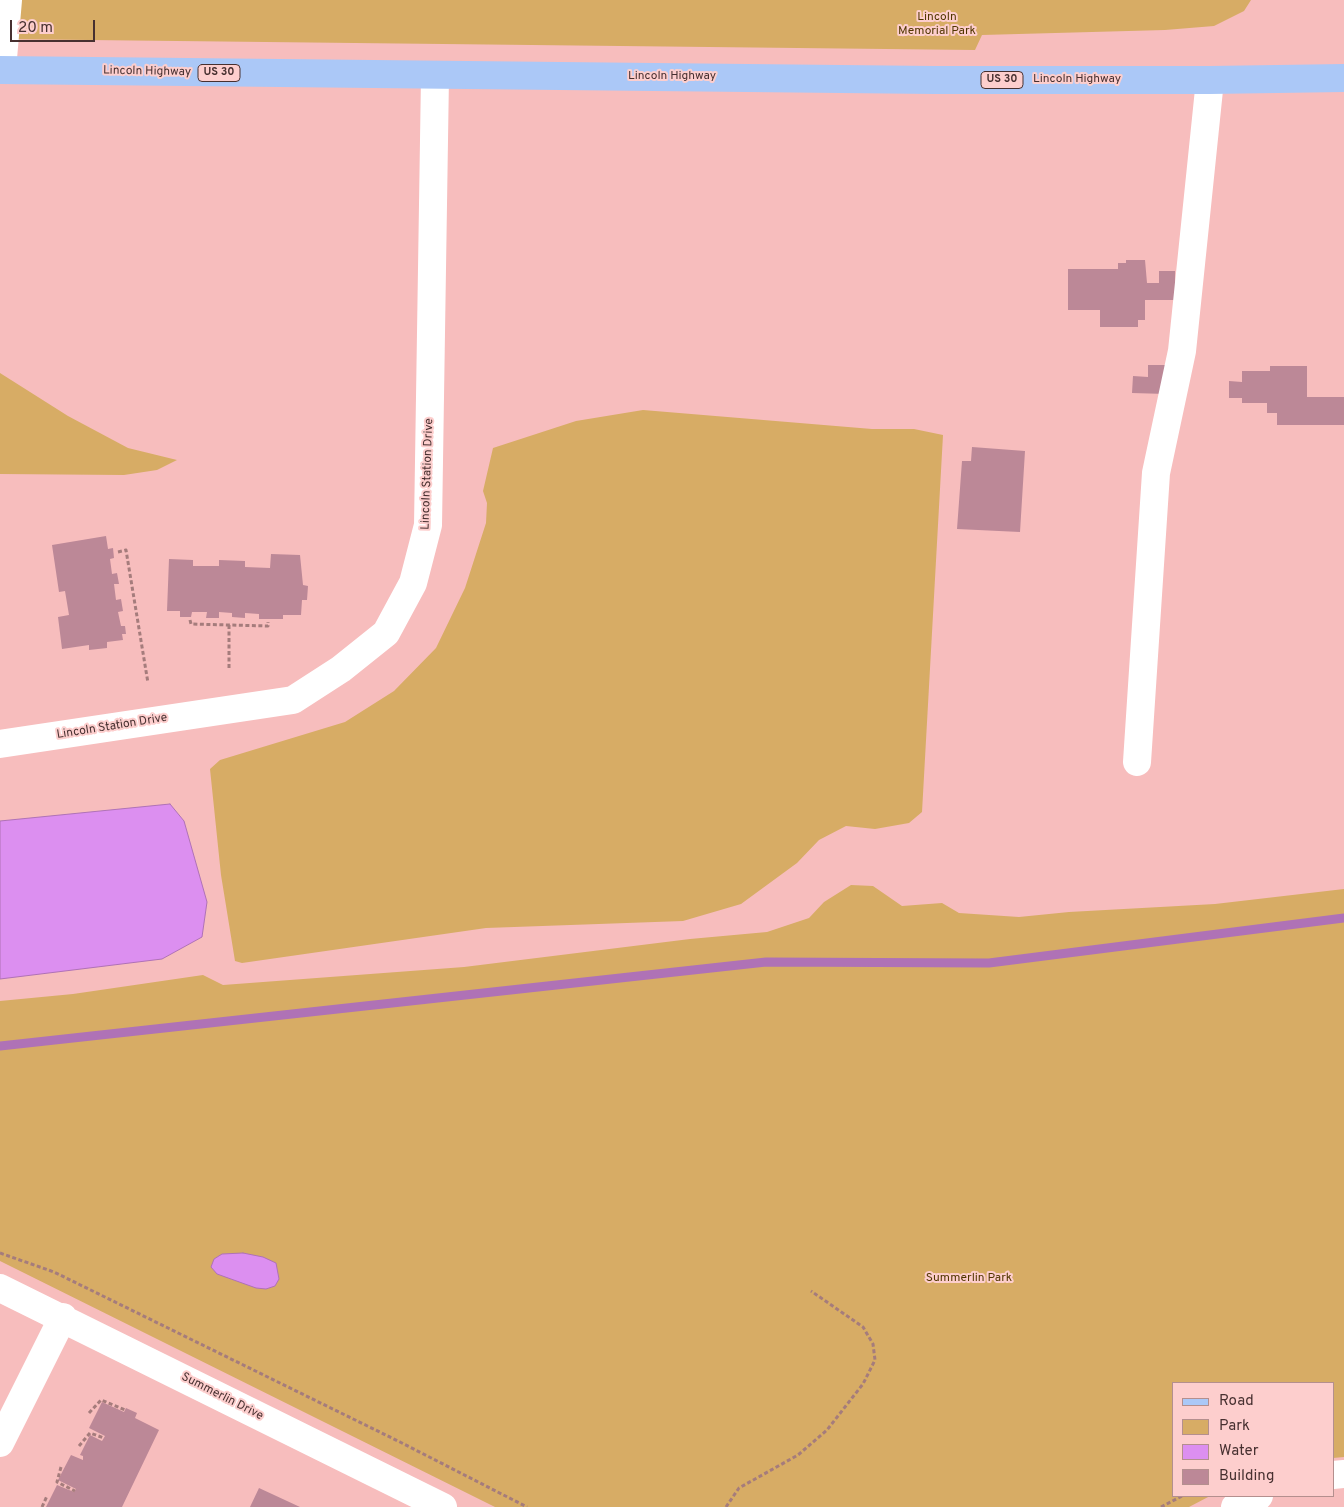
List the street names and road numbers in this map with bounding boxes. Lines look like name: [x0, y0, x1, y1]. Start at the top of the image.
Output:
street label: Lincoln Highway: [103, 64, 191, 80]
road number: US 30: [198, 64, 240, 82]
street label: Lincoln Highway: [628, 70, 716, 84]
road number: US 30: [981, 72, 1023, 88]
street label: Lincoln Highway: [1033, 73, 1121, 87]
street label: Lincoln Station Drive: [419, 418, 437, 530]
street label: Lincoln Station Drive: [56, 711, 168, 743]
street label: Summerlin Drive: [179, 1370, 265, 1424]

